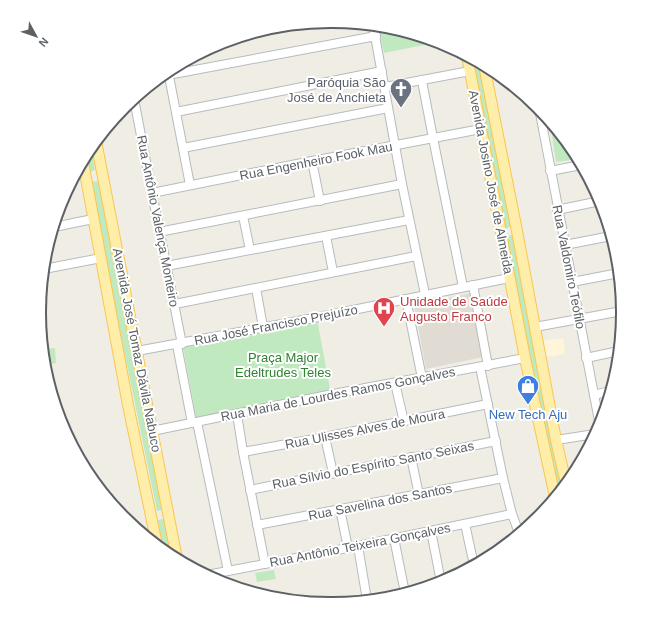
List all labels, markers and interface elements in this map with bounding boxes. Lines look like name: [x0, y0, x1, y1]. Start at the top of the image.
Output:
north arrow: [16, 16, 56, 56]
text: N: [36, 36, 51, 49]
place label: Paróquia São José de Anchieta: [287, 75, 387, 105]
church icon: Paróquia São José de Anchieta: [388, 76, 414, 109]
street label: Avenida Josino José de Almeida: [466, 89, 516, 276]
street label: Rua Antônio Valença Monteiro: [134, 134, 182, 308]
street label: Rua Engenheiro Fook Mau: [238, 139, 394, 183]
street label: Rua Valdomiro Teófilo: [550, 204, 588, 330]
street label: Avenida José Tomaz Dávila Nabuco: [110, 247, 164, 453]
place label: Unidade de Saúde Augusto Franco: [400, 294, 508, 324]
hospital icon: Unidade de Saúde Augusto Franco: [371, 295, 397, 328]
street label: Rua José Francisco Prejuízo: [193, 302, 359, 348]
park label: Praça Major Edeltrudes Teles: [235, 350, 331, 380]
street label: Rua Maria de Lourdes Ramos Gonçalves: [220, 364, 457, 424]
shop icon: New Tech Aju: [515, 373, 541, 406]
street label: Rua Ulisses Alves de Moura: [284, 406, 447, 452]
place label: New Tech Aju: [489, 407, 567, 422]
street label: Rua Sílvio do Espírito Santo Seixas: [271, 438, 476, 492]
street label: Rua Savelina dos Santos: [307, 481, 454, 523]
street label: Rua Antônio Teixeira Gonçalves: [268, 520, 452, 570]

